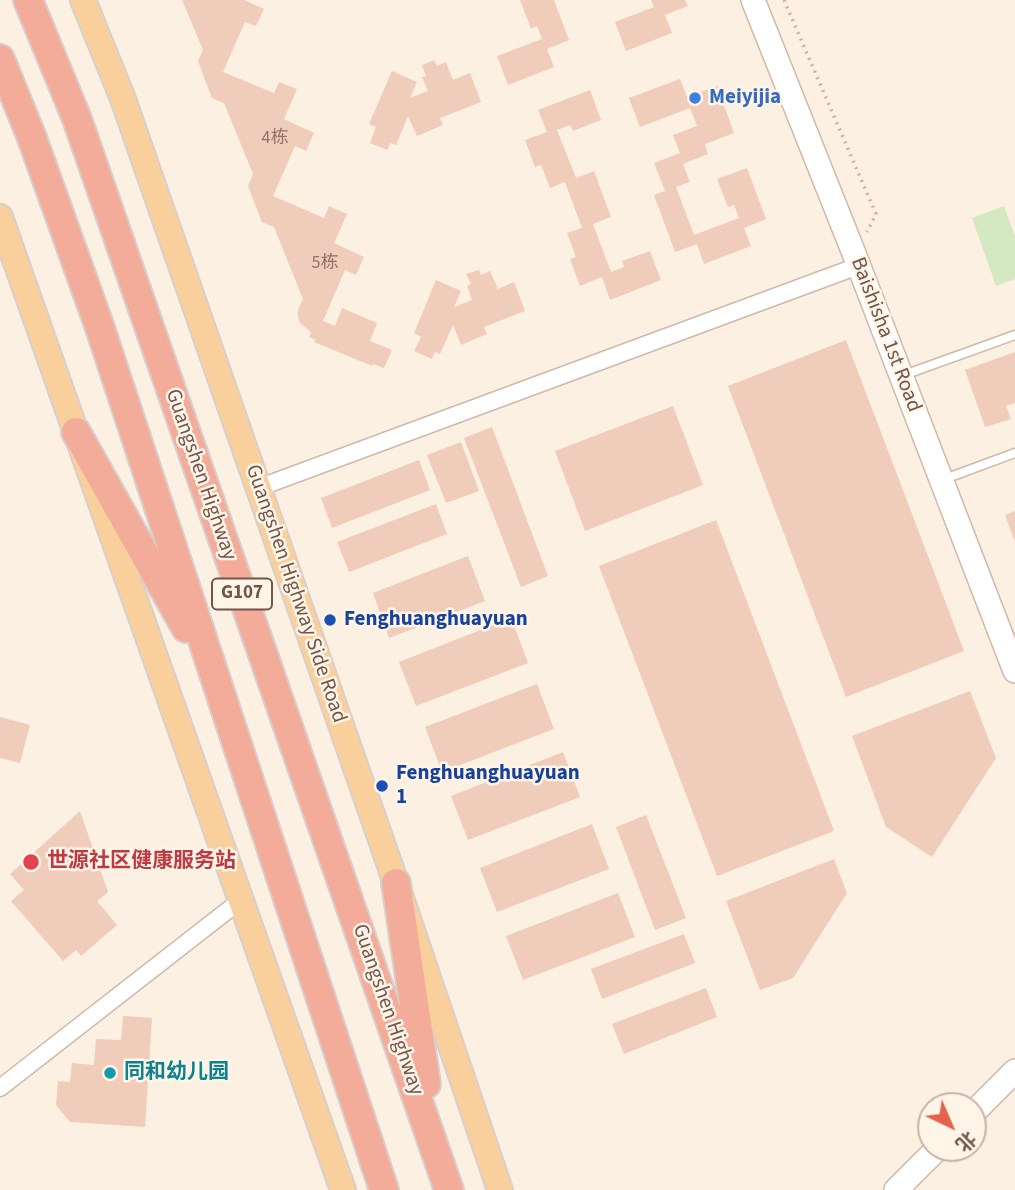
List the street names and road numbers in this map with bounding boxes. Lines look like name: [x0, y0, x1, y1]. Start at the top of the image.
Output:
street label: Baishisha 1st Road: [844, 254, 926, 416]
street label: Guangshen Highway: [159, 386, 241, 564]
street label: Guangshen Highway Side Road: [239, 462, 351, 726]
road number: G107: [212, 579, 272, 610]
street label: Guangshen Highway: [346, 921, 428, 1099]

